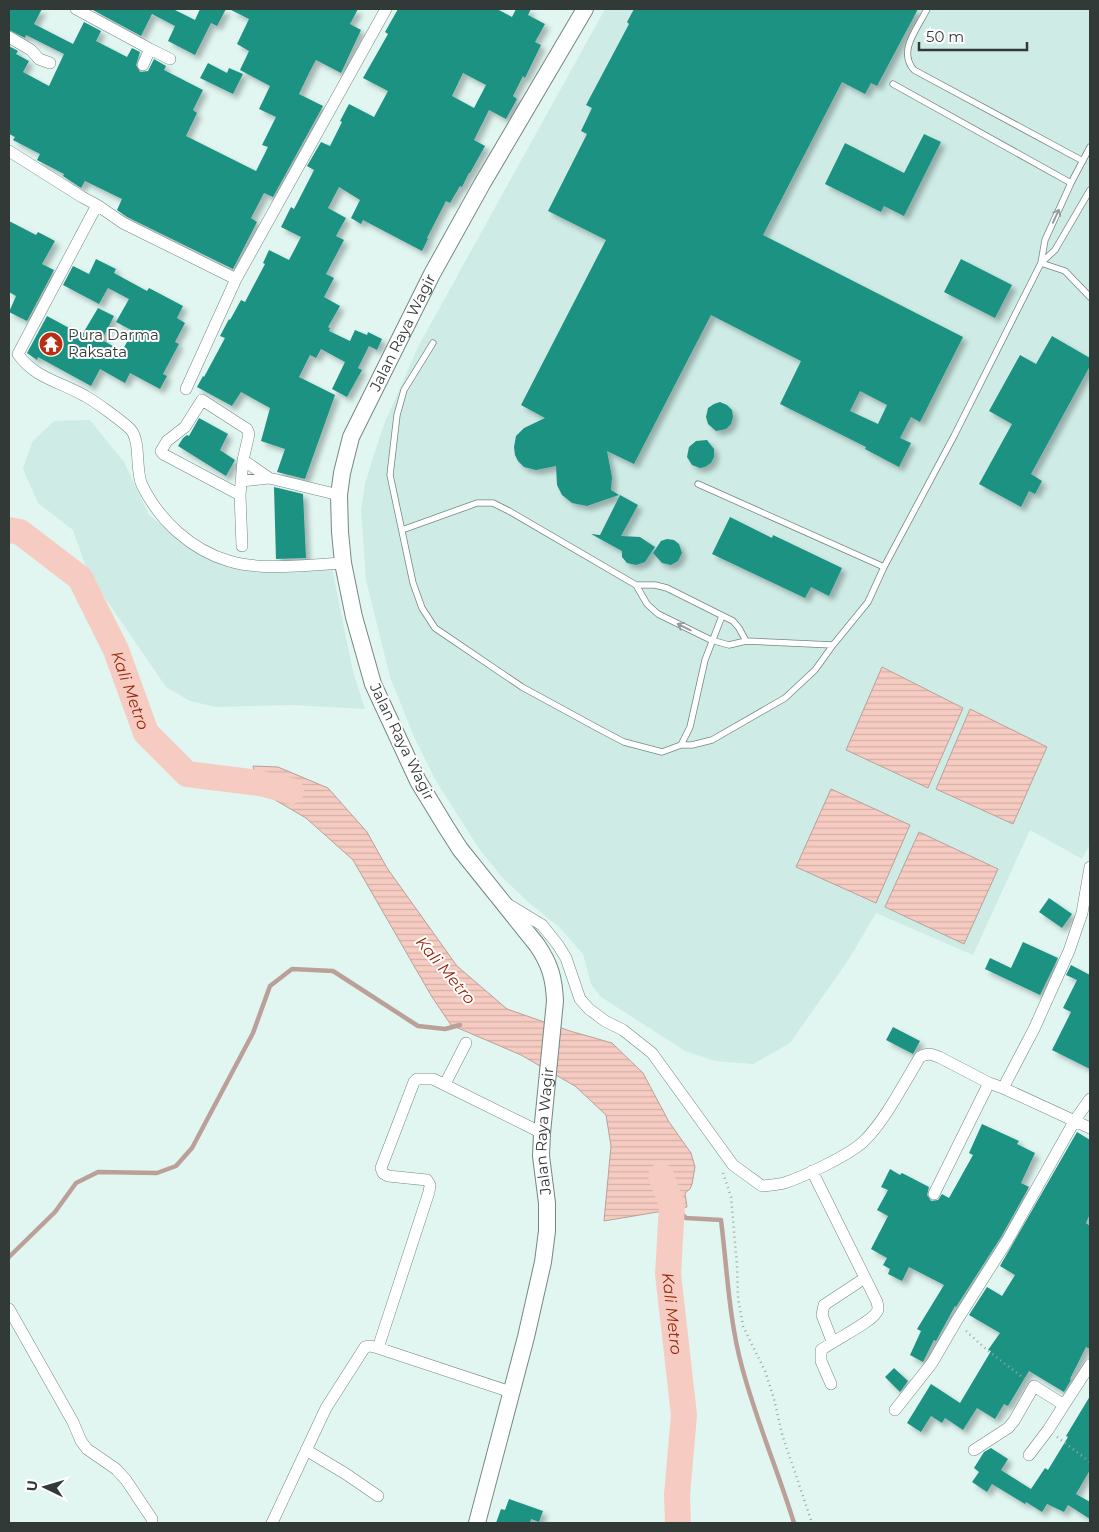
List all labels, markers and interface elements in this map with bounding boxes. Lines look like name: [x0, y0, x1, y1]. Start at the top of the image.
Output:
scale bar: [919, 20, 1026, 52]
text: 50 m: [926, 27, 964, 46]
one-way arrow: [1051, 209, 1061, 224]
street label: Jalan Raya Wagir: [365, 271, 440, 395]
place label: Pura Darma Raksata: [68, 325, 159, 361]
temple icon: Pura Darma Raksata: [38, 331, 64, 357]
one-way arrow: [677, 621, 692, 631]
water label: Kali Metro: [107, 648, 153, 732]
street label: Jalan Raya Wagir: [365, 679, 439, 804]
water label: Kali Metro: [412, 933, 479, 1008]
street label: Jalan Raya Wagir: [531, 1066, 557, 1197]
water label: Kali Metro: [658, 1272, 686, 1356]
north arrow: [20, 1462, 70, 1512]
text: U: [23, 1480, 41, 1492]

